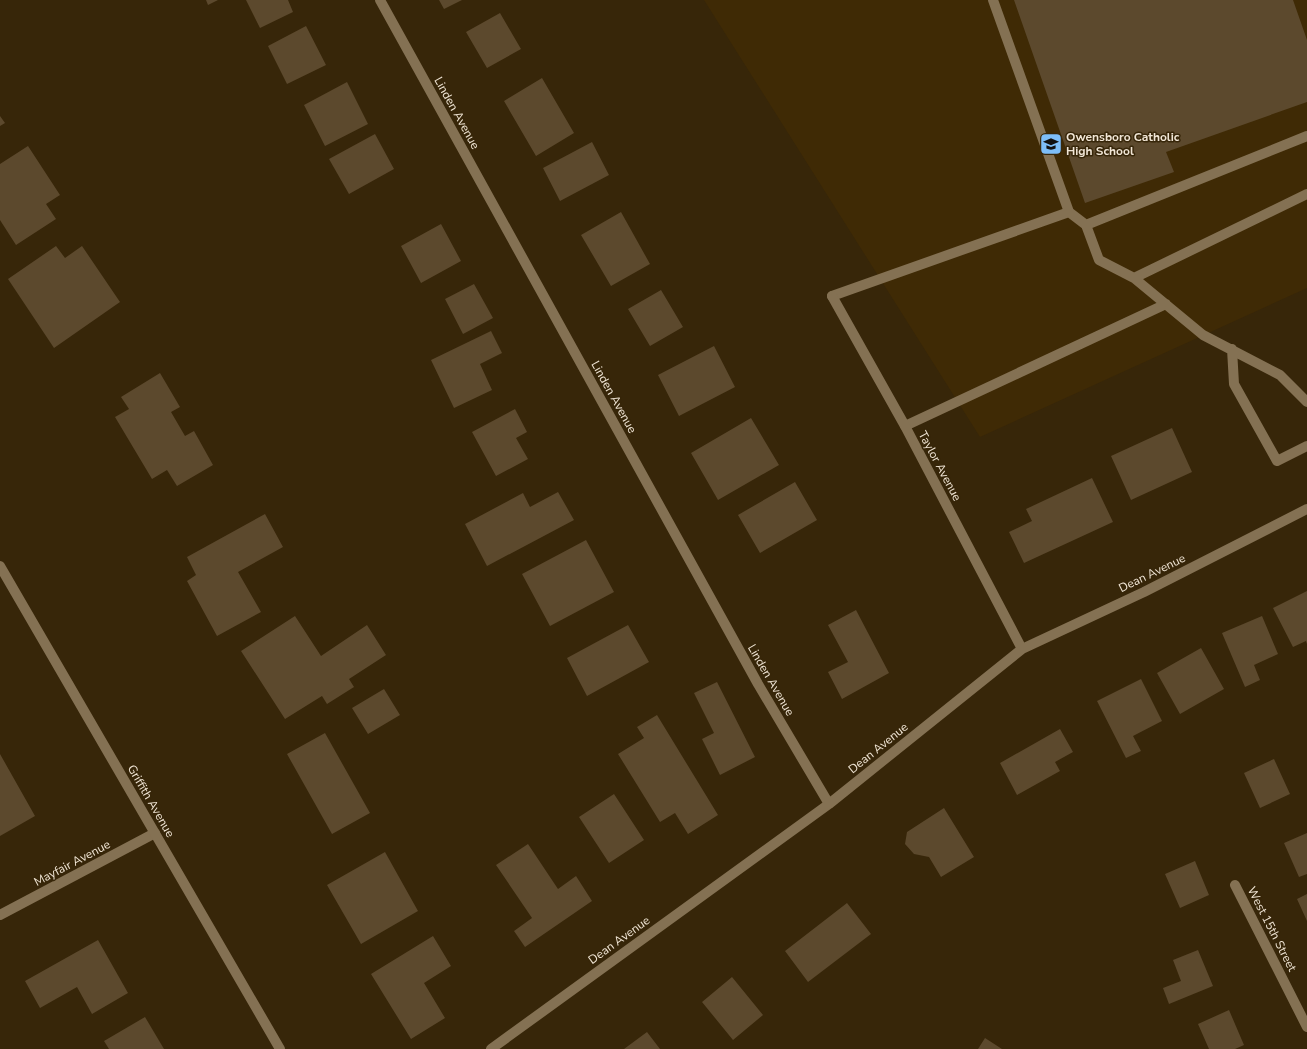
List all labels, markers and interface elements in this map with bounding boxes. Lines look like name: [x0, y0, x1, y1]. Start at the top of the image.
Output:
street label: Linden Avenue: [431, 74, 483, 152]
place label: Owensboro Catholic High School: [1066, 129, 1180, 159]
school or university icon: Owensboro Catholic High School: [1038, 131, 1064, 157]
street label: Linden Avenue: [588, 358, 640, 436]
street label: Taylor Avenue: [915, 428, 965, 504]
street label: Dean Avenue: [1116, 550, 1188, 596]
street label: Linden Avenue: [744, 641, 798, 719]
street label: Dean Avenue: [845, 719, 911, 777]
street label: Griffith Avenue: [124, 762, 178, 840]
street label: Mayfair Avenue: [31, 836, 113, 890]
street label: West 15th Street: [1244, 884, 1301, 975]
street label: Dean Avenue: [585, 912, 653, 968]

